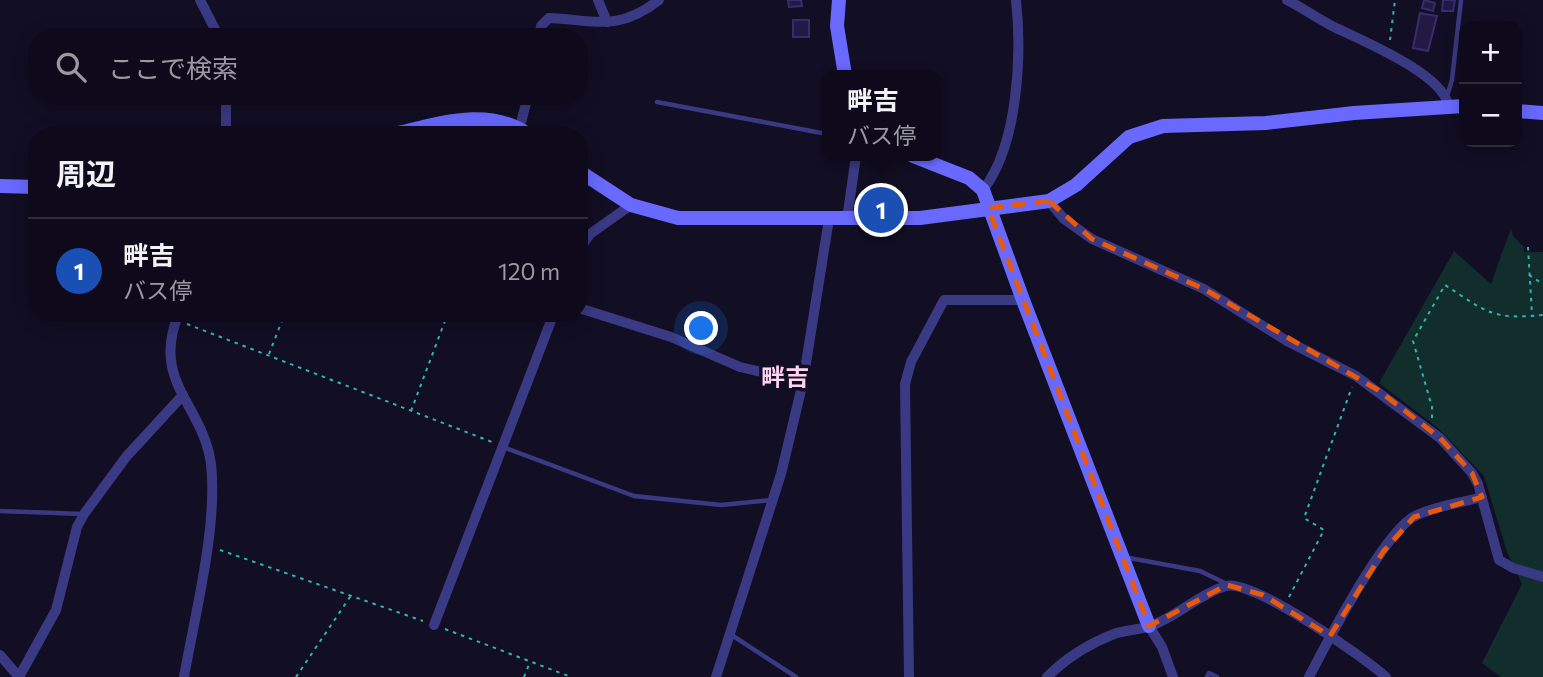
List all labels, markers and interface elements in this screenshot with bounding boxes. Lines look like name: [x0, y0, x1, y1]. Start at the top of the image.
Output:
map controls: [1459, 21, 1522, 147]
button: +: [1459, 21, 1522, 84]
search box: [28, 28, 588, 105]
icon: search: [52, 48, 90, 86]
text: ここで検索: [108, 52, 238, 83]
popup: [822, 70, 941, 161]
text: 畔吉: [847, 84, 899, 115]
button: −: [1459, 84, 1522, 147]
text: バス停: [847, 121, 916, 149]
text: 周辺: [56, 154, 116, 191]
pin: 1: [858, 184, 904, 236]
text: 畔吉: [123, 239, 175, 270]
text: 1: [74, 257, 84, 285]
text: 120 m: [498, 257, 560, 285]
text: バス停: [123, 276, 192, 304]
your location: [684, 311, 718, 345]
district label: 畔吉: [761, 362, 809, 391]

